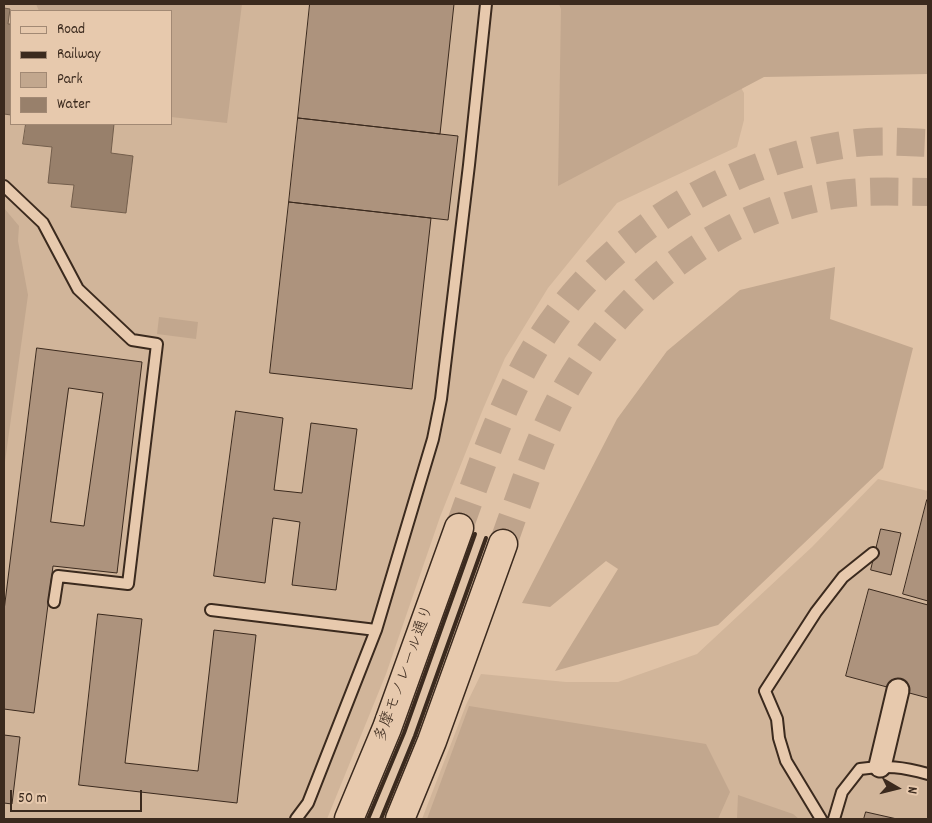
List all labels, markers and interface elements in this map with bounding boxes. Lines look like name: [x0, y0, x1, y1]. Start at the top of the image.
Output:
legend: [10, 10, 172, 125]
text: Road: [57, 19, 85, 41]
text: Railway: [57, 44, 100, 66]
text: Park: [57, 69, 83, 91]
text: Water: [57, 94, 90, 116]
street label: 多摩モノレール通り: [372, 603, 440, 745]
north arrow: [872, 763, 922, 813]
scale bar: [12, 780, 145, 812]
text: N: [901, 785, 922, 795]
text: 50 m: [18, 788, 47, 810]

